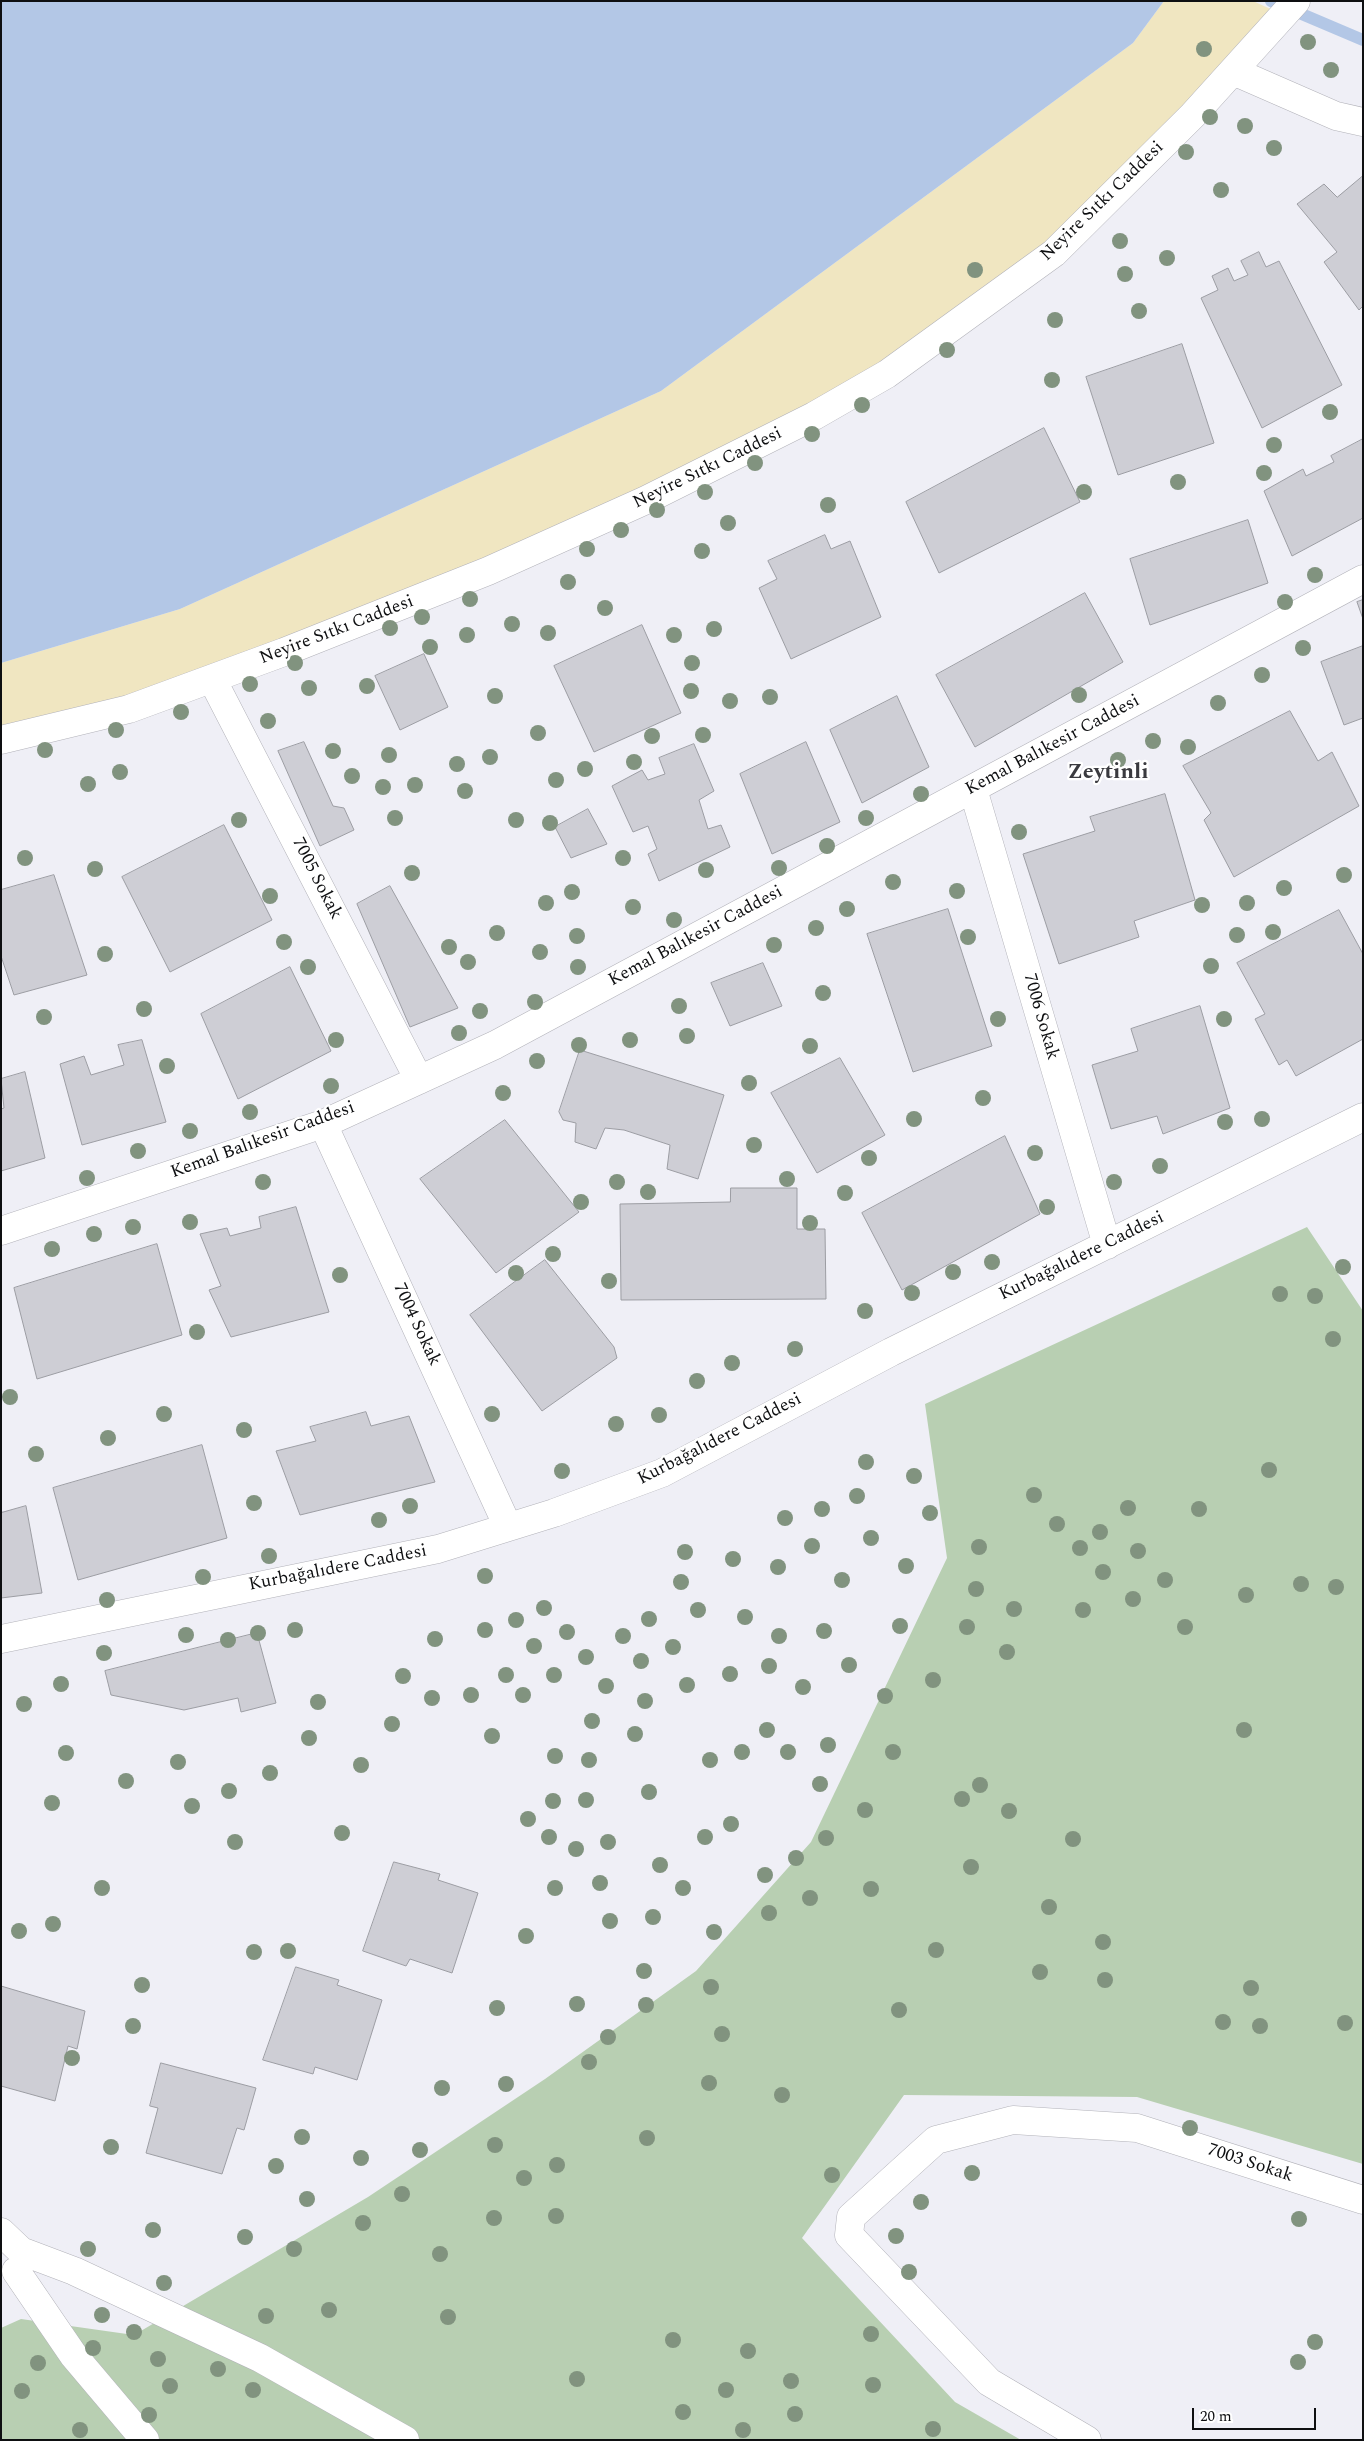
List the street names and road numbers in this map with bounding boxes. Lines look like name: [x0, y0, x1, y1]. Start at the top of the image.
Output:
street label: Neyire Sıtkı Caddesi: [1037, 138, 1169, 266]
street label: Neyire Sıtkı Caddesi: [630, 424, 786, 514]
street label: Neyire Sıtkı Caddesi: [257, 592, 417, 670]
street label: Kemal Balıkesir Caddesi: [962, 691, 1144, 801]
street label: 7005 Sokak: [286, 835, 346, 923]
street label: Kemal Balıkesir Caddesi: [605, 882, 787, 992]
street label: 7006 Sokak: [1017, 971, 1063, 1063]
street label: Kemal Balıkesir Caddesi: [168, 1098, 358, 1184]
street label: Kurbağalıdere Caddesi: [996, 1208, 1168, 1306]
street label: 7004 Sokak: [387, 1280, 445, 1370]
street label: Kurbağalıdere Caddesi: [634, 1389, 806, 1491]
street label: Kurbağalıdere Caddesi: [247, 1541, 429, 1597]
street label: 7003 Sokak: [1204, 2140, 1296, 2188]

